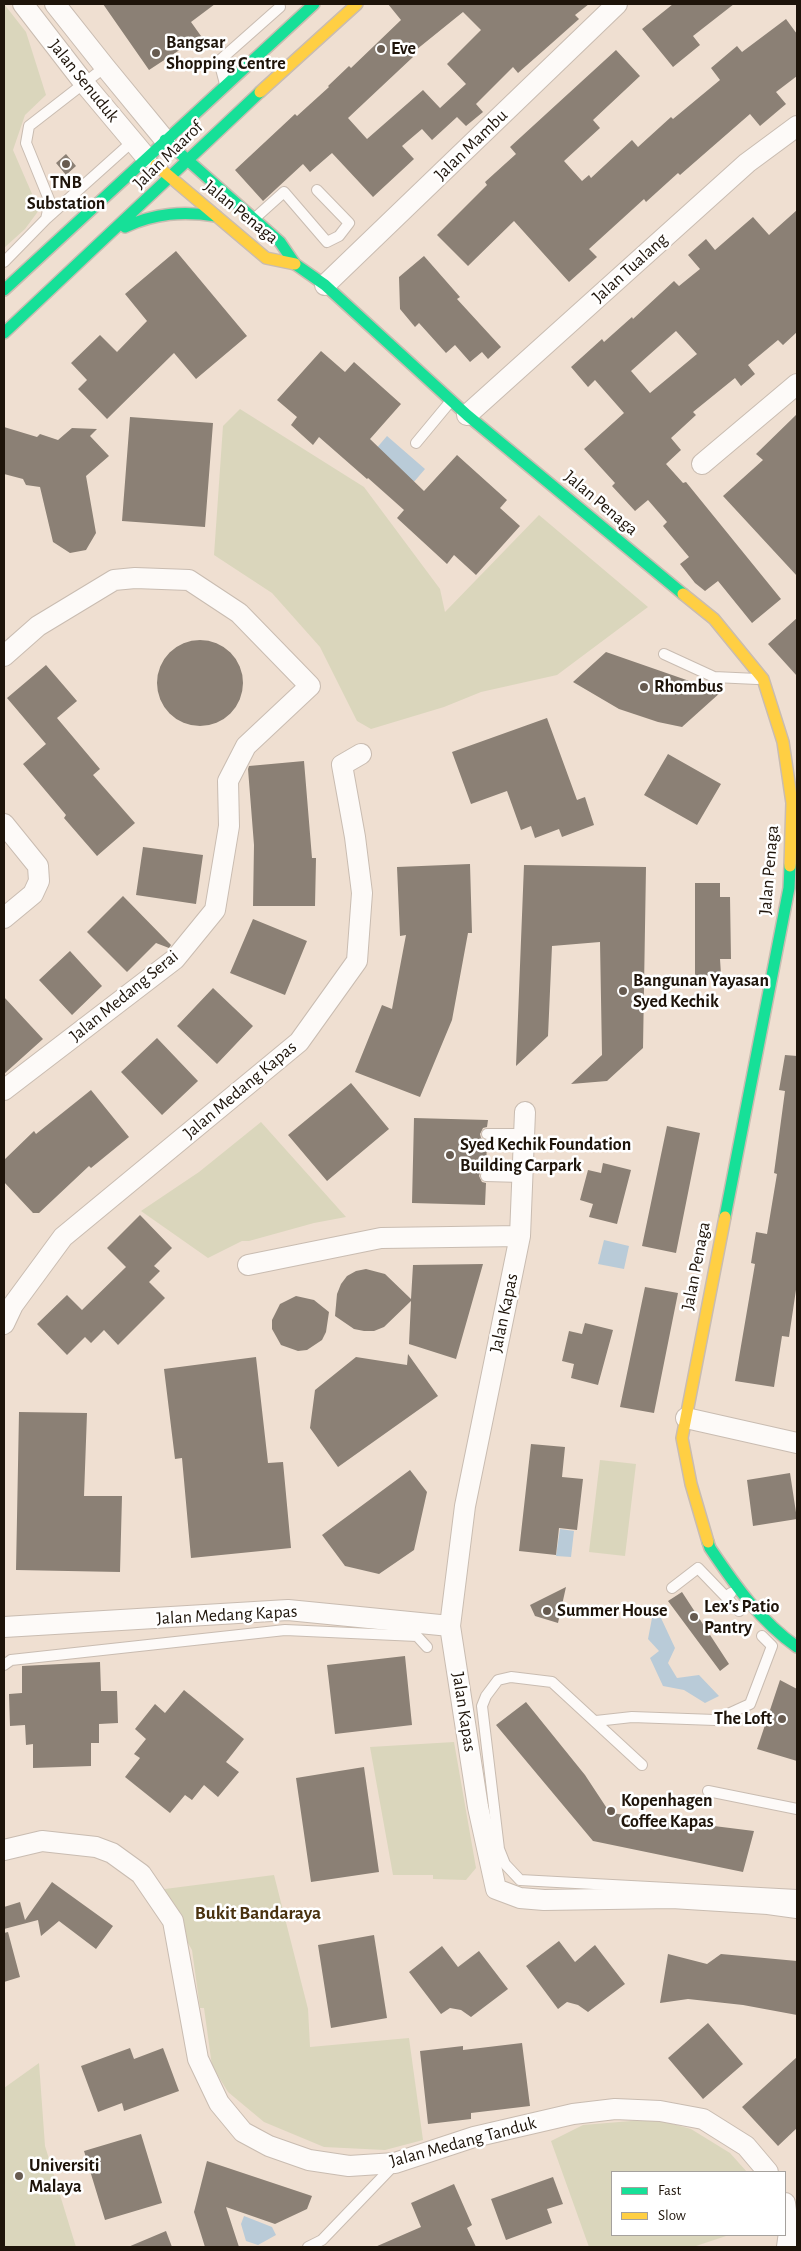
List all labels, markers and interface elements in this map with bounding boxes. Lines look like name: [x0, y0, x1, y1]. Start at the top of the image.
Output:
place label: Bangsar Shopping Centre: [166, 32, 286, 74]
street label: Jalan Senuduk: [44, 35, 124, 127]
place label: Eve: [391, 38, 416, 60]
marker: Eve: [375, 43, 387, 55]
marker: Bangsar Shopping Centre: [150, 47, 162, 59]
street label: Jalan Mambu: [430, 105, 512, 185]
street label: Jalan Maarof: [129, 116, 207, 194]
marker: TNB Substation: [60, 158, 72, 170]
place label: TNB Substation: [27, 172, 105, 214]
street label: Jalan Penaga: [199, 175, 283, 249]
street label: Jalan Tualang: [588, 229, 672, 307]
street label: Jalan Penaga: [560, 466, 642, 540]
place label: Rhombus: [654, 676, 723, 698]
marker: Rhombus: [638, 681, 650, 693]
street label: Jalan Penaga: [754, 824, 784, 916]
street label: Jalan Medang Serai: [65, 946, 183, 1046]
place label: Bangunan Yayasan Syed Kechik: [633, 970, 769, 1012]
marker: Bangunan Yayasan Syed Kechik: [617, 985, 629, 997]
street label: Jalan Medang Kapas: [179, 1036, 301, 1144]
place label: Syed Kechik Foundation Building Carpark: [460, 1134, 631, 1176]
marker: Syed Kechik Foundation Building Carpark: [444, 1149, 456, 1161]
street label: Jalan Penaga: [677, 1220, 715, 1312]
street label: Jalan Kapas: [485, 1271, 523, 1355]
place label: Lex's Patio Pantry: [704, 1596, 779, 1638]
place label: Summer House: [557, 1600, 668, 1622]
street label: Jalan Medang Kapas: [156, 1601, 298, 1629]
marker: Summer House: [541, 1605, 553, 1617]
marker: Lex's Patio Pantry: [688, 1611, 700, 1623]
street label: Jalan Kapas: [447, 1671, 481, 1753]
place label: The Loft: [714, 1708, 772, 1730]
marker: The Loft: [776, 1713, 788, 1725]
place label: Kopenhagen Coffee Kapas: [621, 1790, 714, 1832]
marker: Kopenhagen Coffee Kapas: [605, 1805, 617, 1817]
district label: Bukit Bandaraya: [195, 1902, 321, 1924]
street label: Jalan Medang Tanduk: [387, 2112, 539, 2172]
place label: Universiti Malaya: [29, 2155, 99, 2198]
marker: Universiti Malaya: [13, 2170, 25, 2182]
legend: [611, 2171, 786, 2236]
text: Fast: [658, 2183, 681, 2198]
text: Slow: [658, 2208, 686, 2223]

